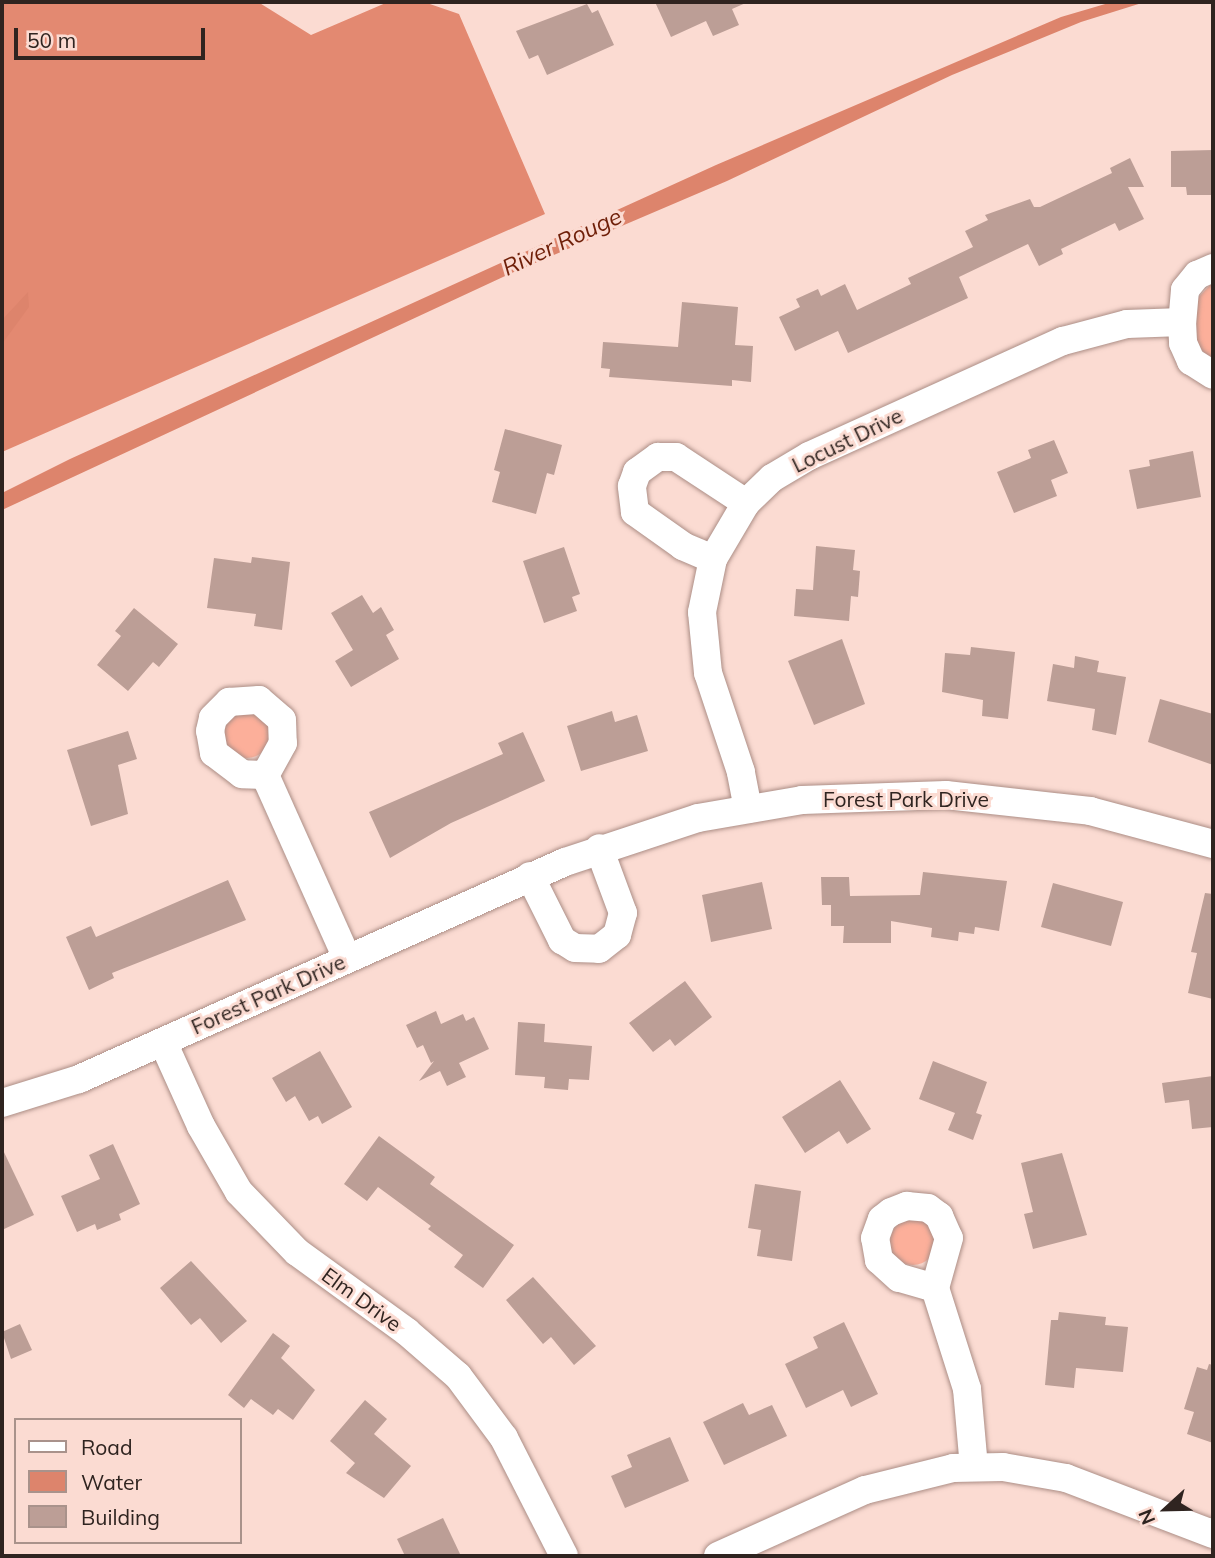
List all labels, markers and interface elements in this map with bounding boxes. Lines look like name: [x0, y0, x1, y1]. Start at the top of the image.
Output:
scale bar: [18, 14, 208, 58]
text: 50 m: [27, 27, 76, 53]
water label: River Rouge: [498, 202, 626, 282]
street label: Locust Drive: [788, 402, 906, 478]
street label: Forest Park Drive: [823, 786, 989, 812]
street label: Forest Park Drive: [187, 949, 349, 1039]
street label: Elm Drive: [317, 1262, 407, 1336]
legend: [14, 1418, 242, 1544]
text: Road: [81, 1434, 132, 1460]
text: Water: [81, 1469, 142, 1495]
north arrow: [1131, 1474, 1201, 1544]
text: Building: [81, 1504, 160, 1530]
text: N: [1133, 1506, 1160, 1528]

